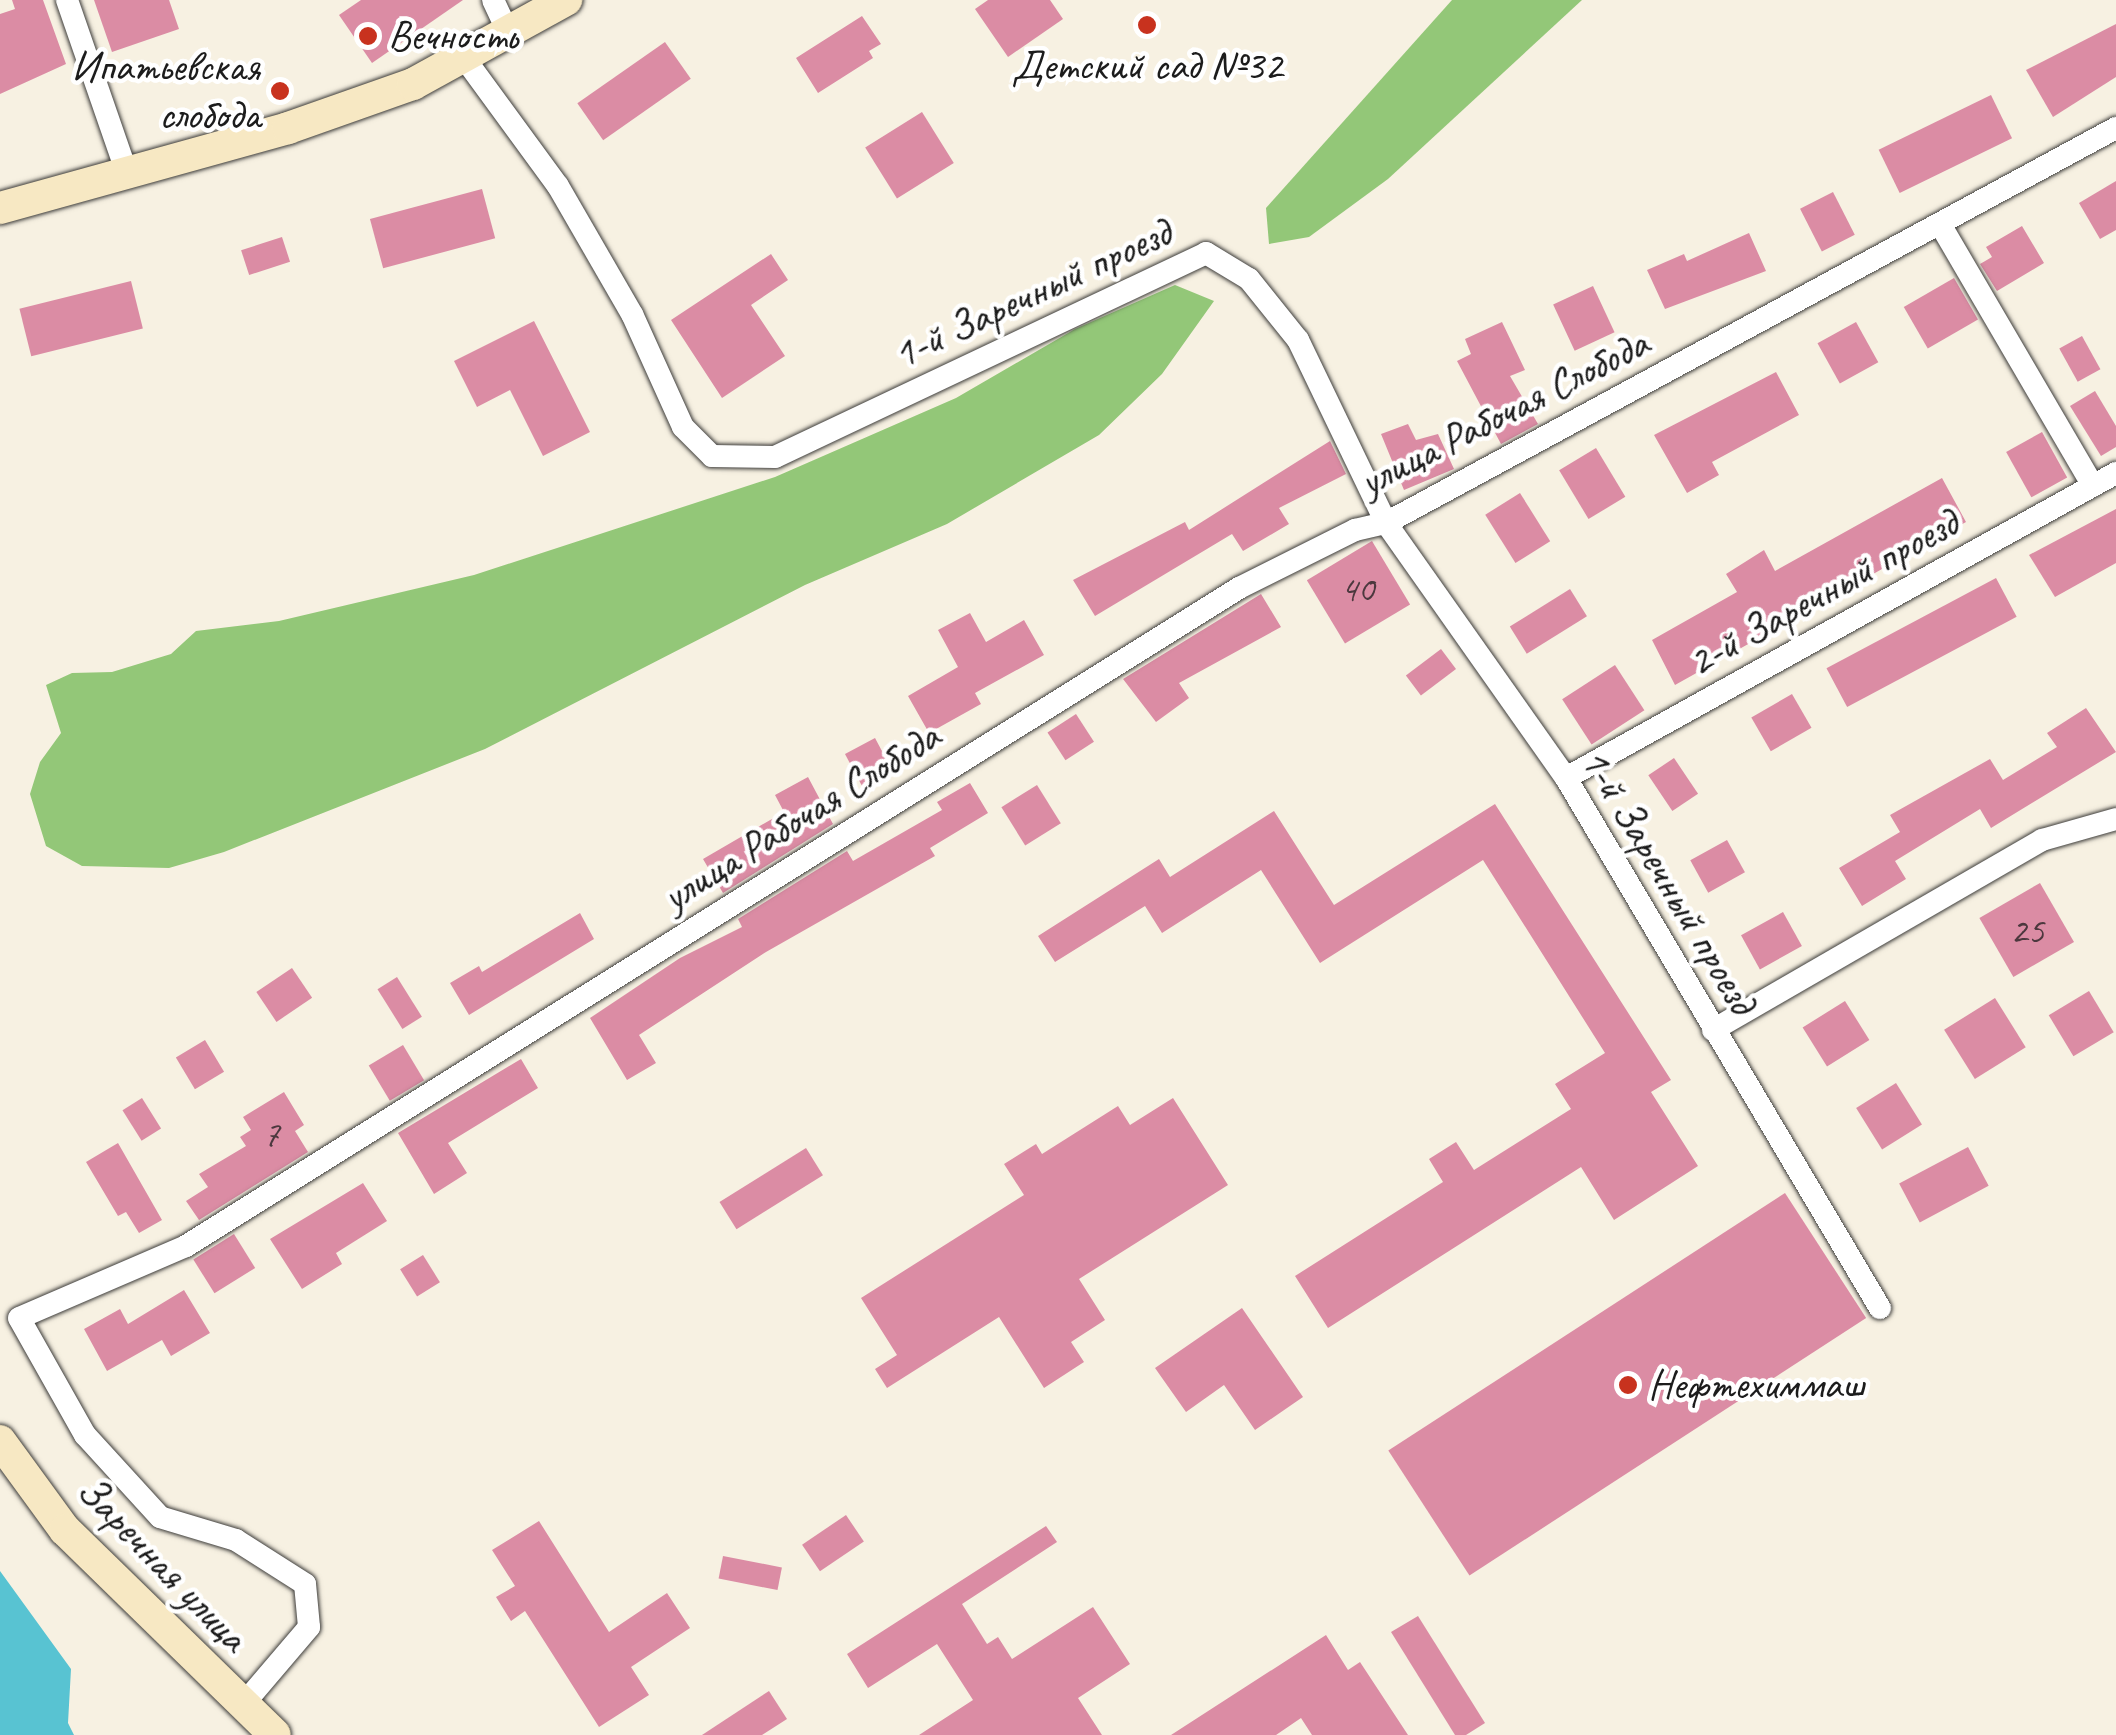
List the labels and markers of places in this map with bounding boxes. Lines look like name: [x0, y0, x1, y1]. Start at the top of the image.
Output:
place label: Вечность: [388, 11, 517, 61]
marker: Детский сад №32: [1136, 14, 1158, 36]
marker: Вечность: [357, 25, 379, 47]
place label: Детский сад №32: [1012, 41, 1282, 91]
place label: Ипатьевская слобода: [71, 42, 260, 140]
marker: Ипатьевская слобода: [269, 80, 291, 102]
place label: Нефтехиммаш: [1648, 1360, 1864, 1410]
marker: Нефтехиммаш: [1617, 1374, 1639, 1396]

